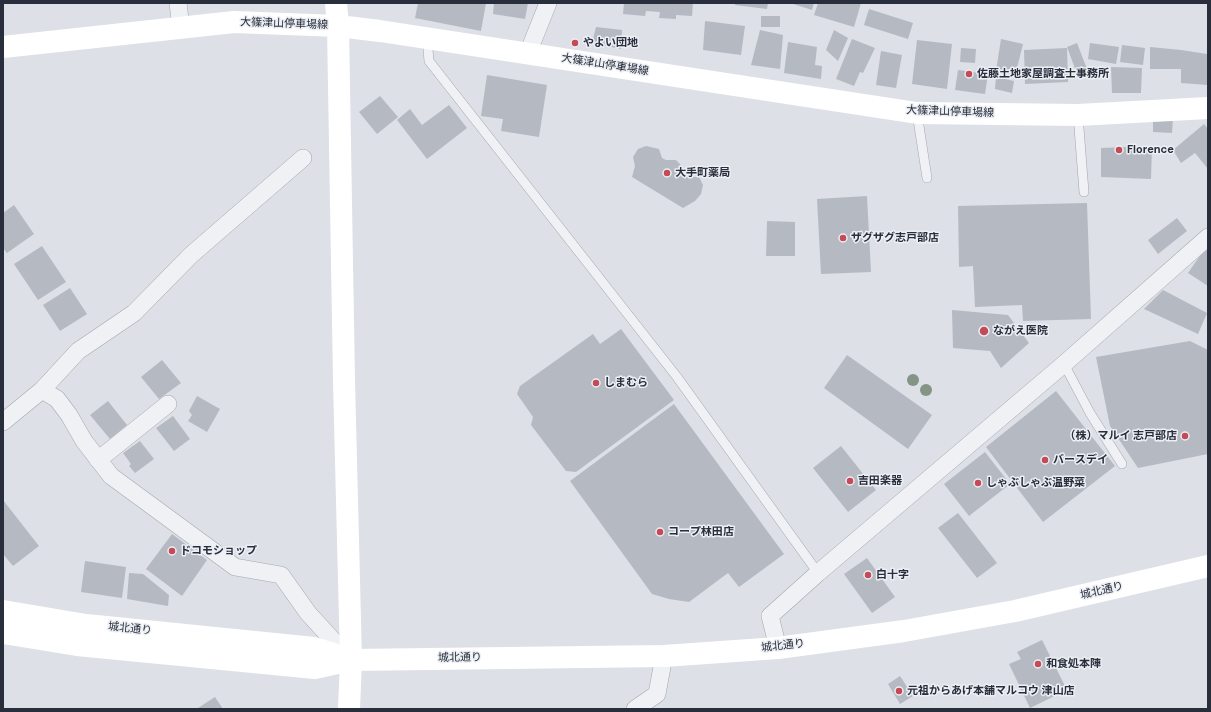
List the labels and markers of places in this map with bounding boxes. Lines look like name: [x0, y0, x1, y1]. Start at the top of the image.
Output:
place label: やよい団地: [583, 36, 638, 50]
marker: やよい団地: [570, 38, 580, 48]
place label: 佐藤土地家屋調査士事務所: [977, 67, 1109, 81]
marker: 佐藤土地家屋調査士事務所: [964, 69, 974, 79]
place label: Florence: [1127, 143, 1174, 157]
marker: Florence: [1114, 145, 1124, 155]
place label: 大手町薬局: [675, 166, 730, 180]
marker: 大手町薬局: [662, 168, 672, 178]
place label: ザグザグ志戸部店: [851, 231, 939, 245]
marker: ザグザグ志戸部店: [838, 233, 848, 243]
place label: ながえ医院: [993, 324, 1048, 338]
marker: ながえ医院: [978, 325, 990, 337]
place label: しまむら: [604, 376, 648, 390]
marker: しまむら: [591, 378, 601, 388]
place label: （株）マルイ 志戸部店: [1064, 429, 1177, 443]
marker: （株）マルイ 志戸部店: [1180, 431, 1190, 441]
place label: バースデイ: [1053, 453, 1108, 467]
marker: バースデイ: [1040, 455, 1050, 465]
place label: 吉田楽器: [858, 474, 902, 488]
marker: 吉田楽器: [845, 476, 855, 486]
place label: しゃぶしゃぶ温野菜: [986, 476, 1085, 490]
marker: しゃぶしゃぶ温野菜: [973, 478, 983, 488]
place label: コープ林田店: [668, 525, 734, 539]
marker: コープ林田店: [655, 527, 665, 537]
place label: ドコモショップ: [180, 544, 257, 558]
marker: ドコモショップ: [167, 546, 177, 556]
place label: 白十字: [876, 568, 909, 582]
marker: 白十字: [863, 570, 873, 580]
place label: 和食処本陣: [1046, 657, 1101, 671]
marker: 和食処本陣: [1033, 659, 1043, 669]
place label: 元祖からあげ本舗マルコウ 津山店: [907, 684, 1075, 698]
marker: 元祖からあげ本舗マルコウ 津山店: [894, 686, 904, 696]

